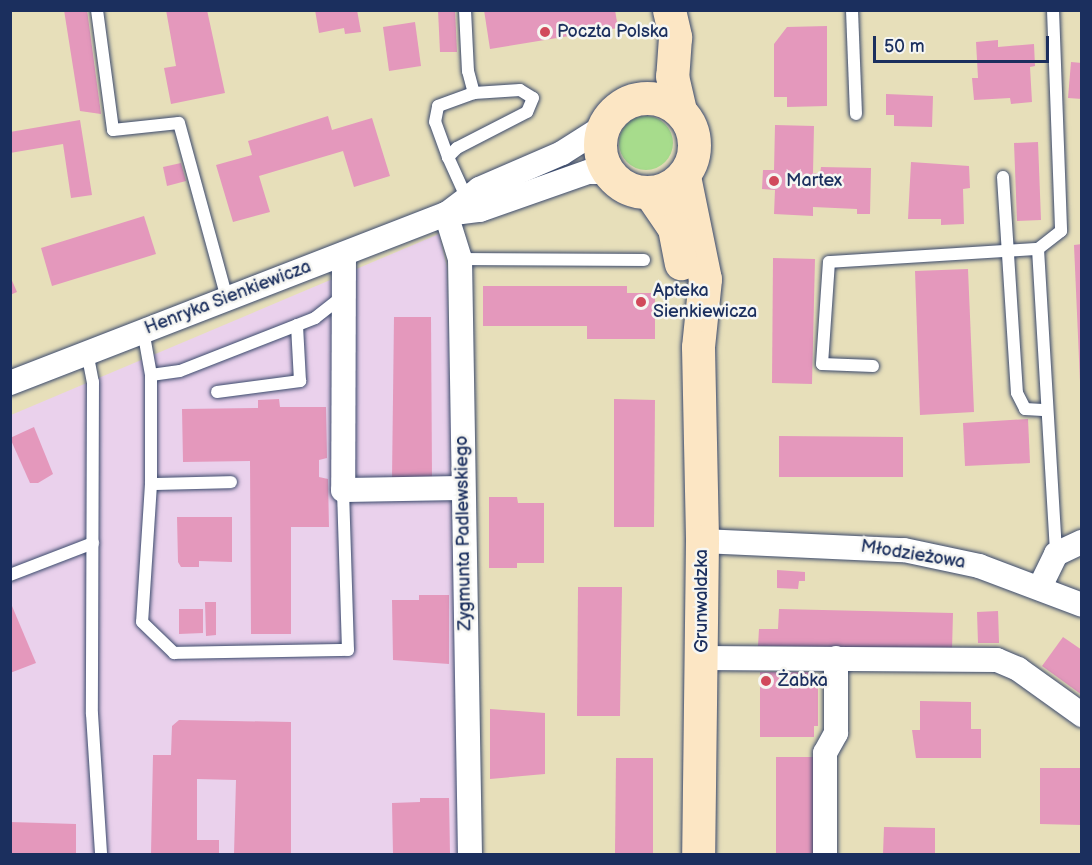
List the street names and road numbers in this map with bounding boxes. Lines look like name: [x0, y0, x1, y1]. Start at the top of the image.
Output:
street label: Henryka Sienkiewicza: [141, 256, 315, 340]
street label: Zygmunta Padlewskiego: [451, 435, 477, 631]
street label: Młodzieżowa: [859, 536, 967, 574]
street label: Grunwaldzka: [691, 549, 713, 653]

